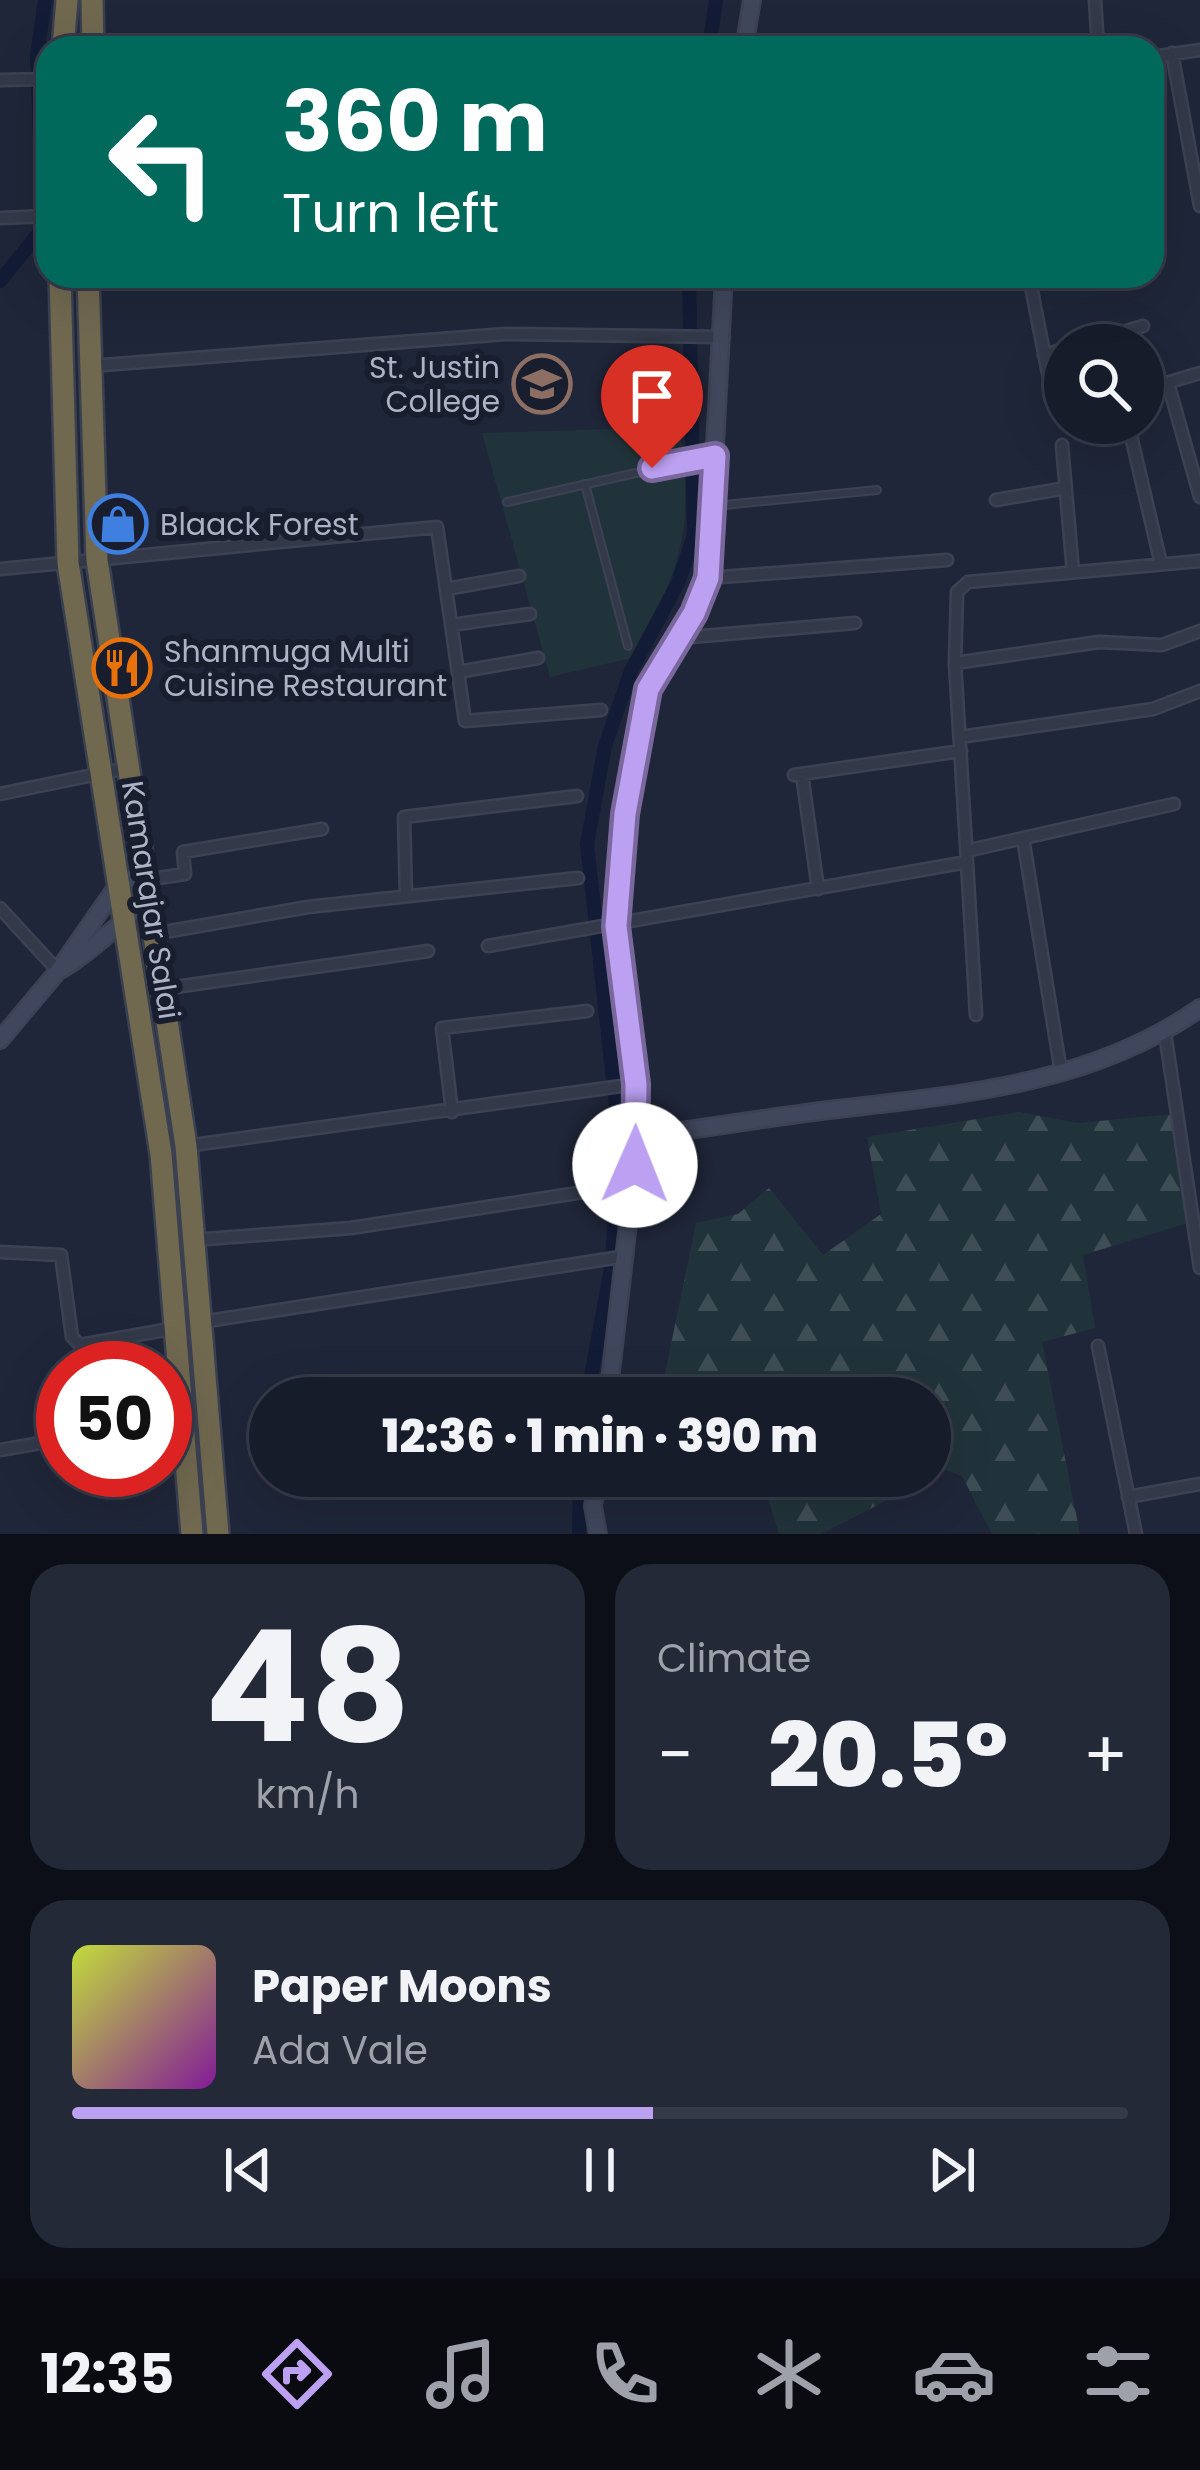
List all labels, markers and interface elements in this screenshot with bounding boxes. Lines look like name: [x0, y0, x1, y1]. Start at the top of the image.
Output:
text: 360 m: [282, 63, 548, 180]
icon: left: [84, 84, 240, 240]
text: Turn left: [282, 175, 499, 251]
map controls: [1044, 324, 1164, 444]
button: search: [1044, 324, 1164, 444]
pin: [601, 345, 703, 468]
place label: St. Justin College: [369, 346, 500, 423]
school or university icon: St. Justin College: [511, 353, 573, 415]
icon: arrive: [619, 363, 685, 429]
shop icon: Blaack Forest: [87, 493, 149, 555]
place label: Blaack Forest: [160, 503, 359, 546]
place label: Shanmuga Multi Cuisine Restaurant: [164, 630, 447, 707]
restaurant icon: Shanmuga Multi Cuisine Restaurant: [91, 637, 153, 699]
street label: Kamarajar Salai: [111, 778, 191, 1022]
position arrow: [572, 1102, 698, 1228]
speed limit sign: 50: [36, 1341, 192, 1497]
text: 12:36 · 1 min · 390 m: [382, 1405, 818, 1468]
text: 48: [204, 1577, 411, 1796]
text: Climate: [657, 1631, 811, 1686]
text: 20.5°: [768, 1692, 1008, 1819]
text: −: [657, 1709, 693, 1801]
text: +: [1083, 1709, 1128, 1801]
text: km/h: [256, 1767, 359, 1822]
text: Paper Moons: [252, 1955, 552, 2018]
text: Ada Vale: [252, 2023, 428, 2078]
icon: previous: [215, 2137, 281, 2203]
icon: pause: [567, 2137, 633, 2203]
icon: next: [919, 2137, 985, 2203]
icon: directions: [255, 2332, 339, 2416]
icon: music: [419, 2332, 503, 2416]
icon: phone: [583, 2332, 667, 2416]
icon: climate: [747, 2332, 831, 2416]
icon: car: [912, 2332, 996, 2416]
icon: filters: [1076, 2332, 1160, 2416]
text: 12:35: [40, 2336, 174, 2412]

